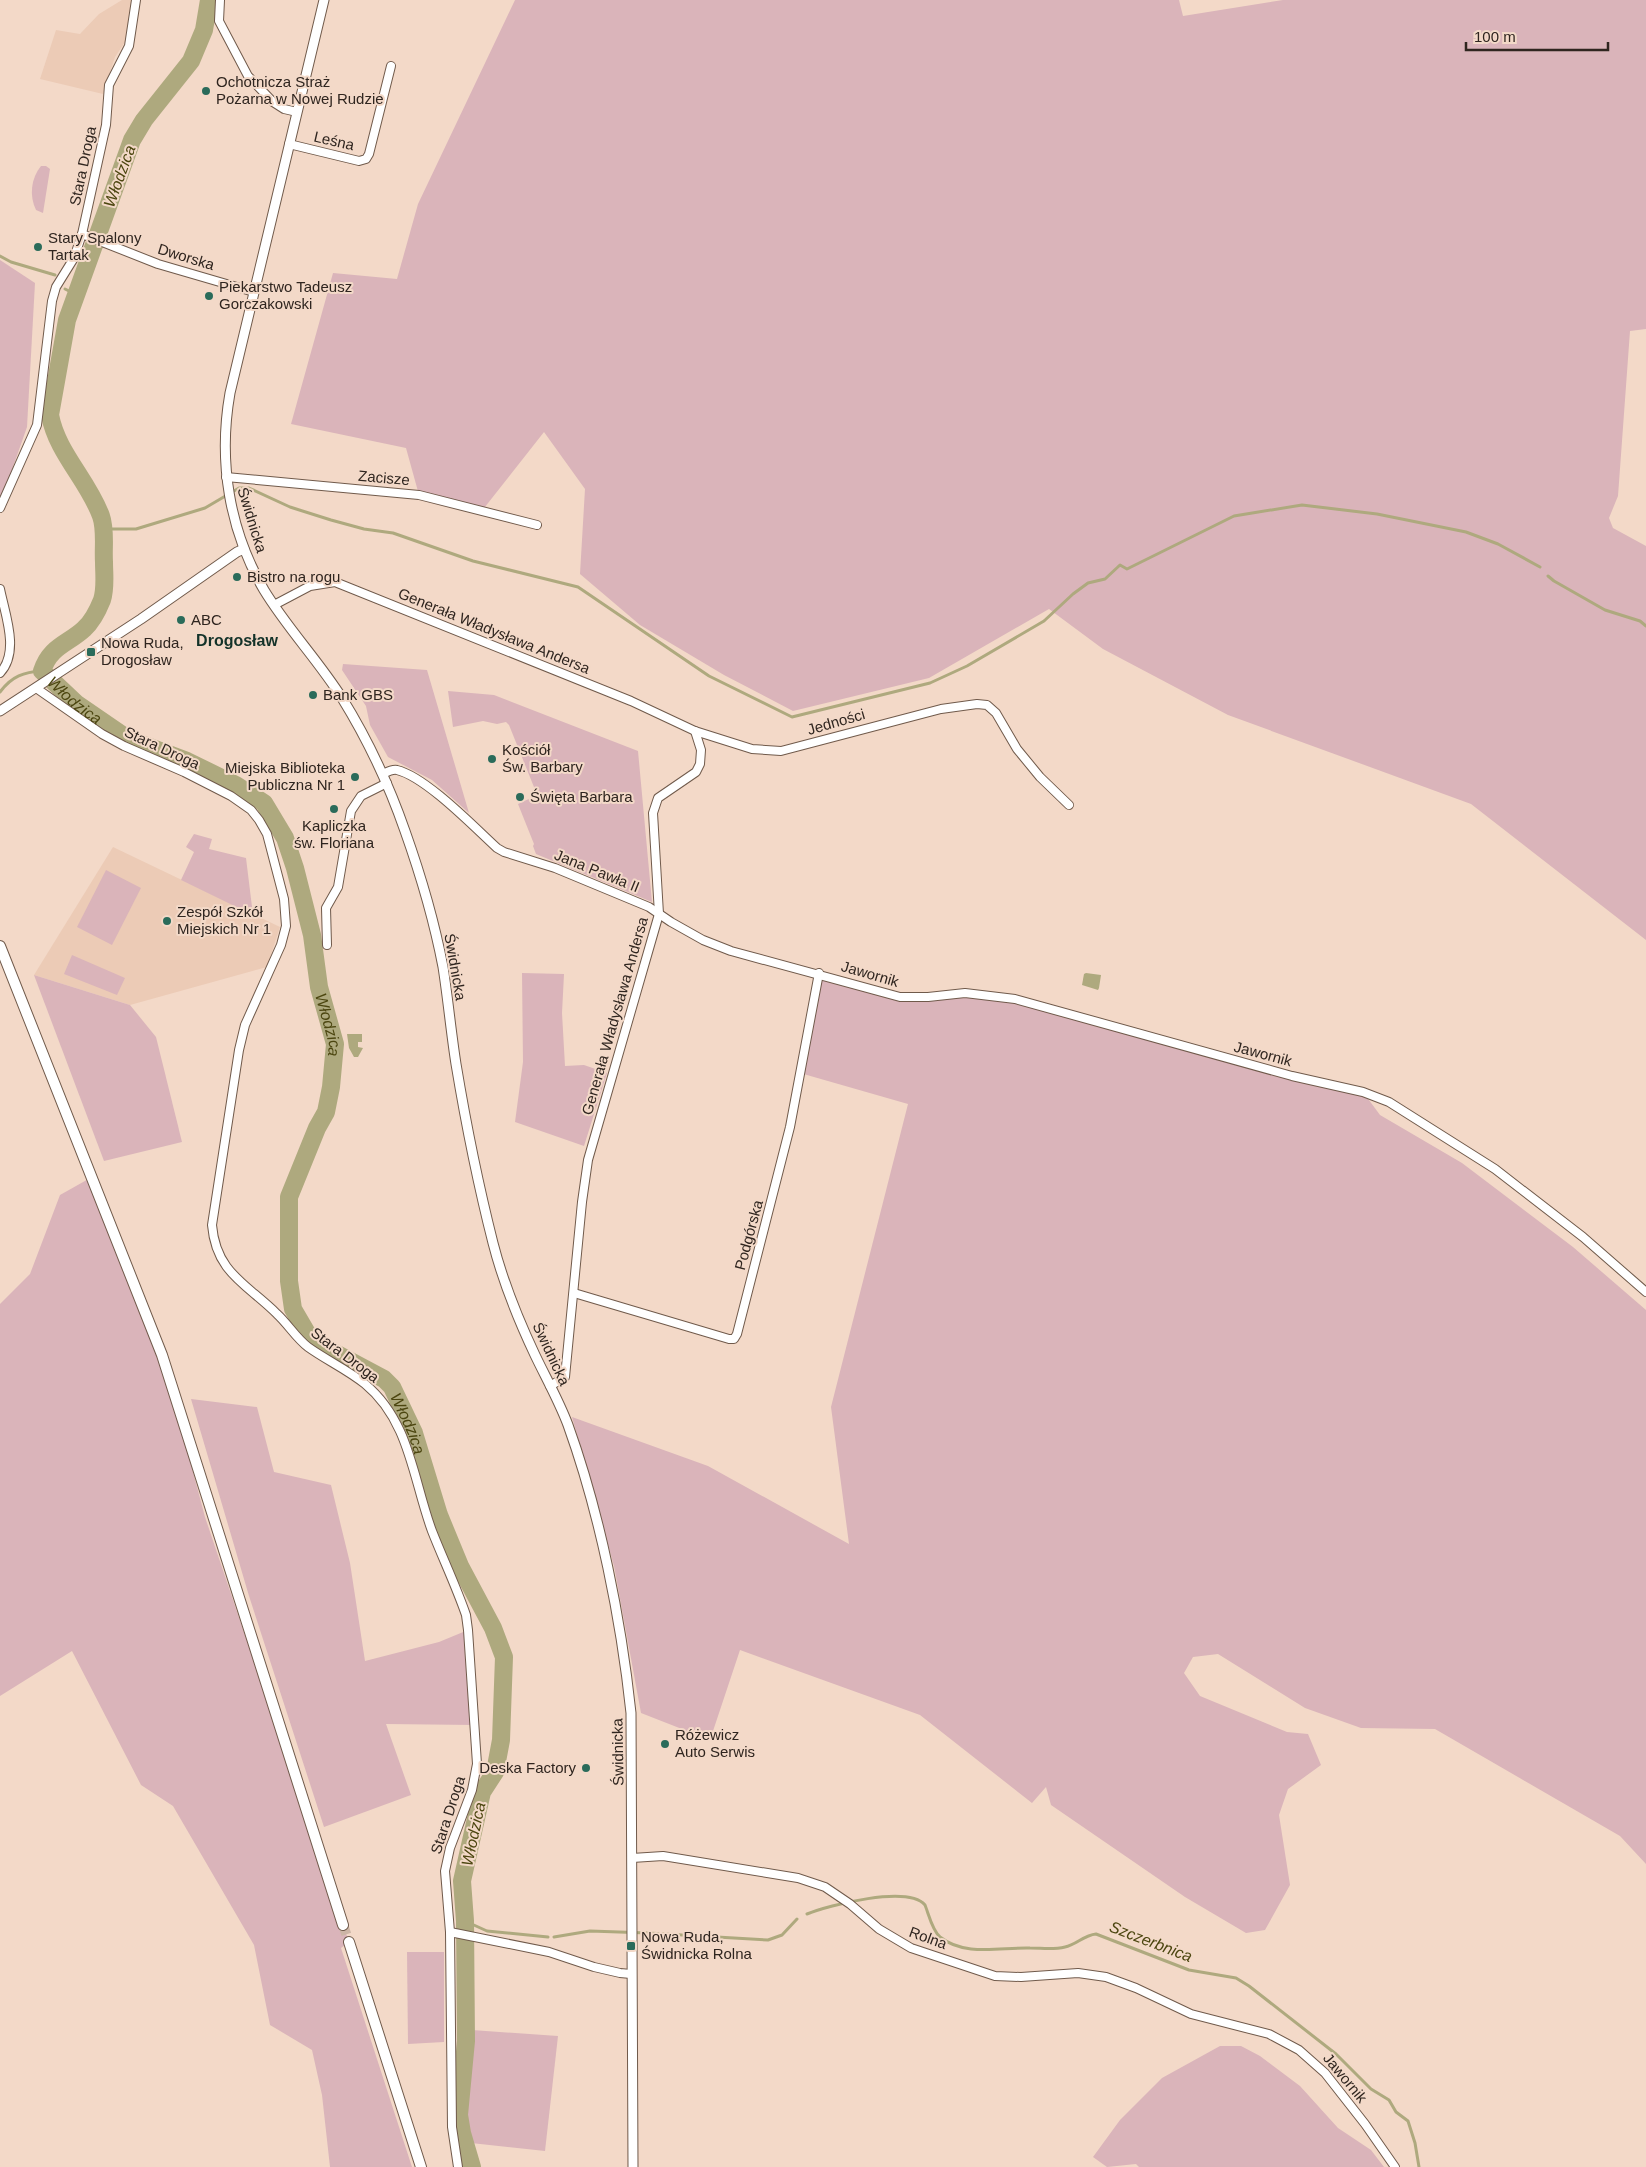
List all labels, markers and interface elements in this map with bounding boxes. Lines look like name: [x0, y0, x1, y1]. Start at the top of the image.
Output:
scale bar: [1466, 20, 1608, 52]
text: 100 m: [1474, 28, 1516, 45]
place label: Ochotnicza Straż Pożarna w Nowej Rudzie: [216, 73, 384, 107]
marker: Ochotnicza Straż Pożarna w Nowej Rudzie: [200, 85, 212, 97]
street label: Stara Droga: [66, 124, 99, 207]
street label: Leśna: [312, 128, 357, 154]
water label: Włodzica: [100, 143, 139, 210]
place label: Stary Spalony Tartak: [48, 229, 142, 263]
street label: Dworska: [156, 240, 217, 273]
marker: Stary Spalony Tartak: [32, 241, 44, 253]
place label: Piekarstwo Tadeusz Gorczakowski: [219, 278, 352, 312]
marker: Piekarstwo Tadeusz Gorczakowski: [203, 290, 215, 302]
street label: Zacisze: [358, 467, 411, 488]
street label: Świdnicka: [234, 485, 271, 555]
place label: Bistro na rogu: [247, 568, 340, 585]
marker: Bistro na rogu: [231, 571, 243, 583]
street label: Generała Władysława Andersa: [396, 584, 593, 677]
place label: ABC: [191, 611, 222, 628]
marker: ABC: [175, 614, 187, 626]
district label: Drogosław: [196, 632, 278, 649]
place label: Nowa Ruda, Drogosław: [101, 634, 184, 668]
marker: Nowa Ruda, Drogosław: [85, 646, 97, 658]
water label: Włodzica: [44, 673, 105, 727]
place label: Bank GBS: [323, 686, 393, 703]
marker: Bank GBS: [307, 689, 319, 701]
street label: Jedności: [805, 705, 867, 738]
street label: Stara Droga: [122, 723, 203, 773]
place label: Kościół Św. Barbary: [502, 741, 583, 775]
marker: Kościół Św. Barbary: [486, 753, 498, 765]
place label: Miejska Biblioteka Publiczna Nr 1: [225, 759, 346, 793]
marker: Miejska Biblioteka Publiczna Nr 1: [349, 771, 361, 783]
place label: Święta Barbara: [530, 788, 633, 805]
marker: Święta Barbara: [514, 791, 526, 803]
marker: Kapliczka św. Floriana: [328, 803, 340, 815]
place label: Kapliczka św. Floriana: [294, 817, 375, 851]
street label: Jana Pawła II: [552, 846, 642, 895]
place label: Zespół Szkół Miejskich Nr 1: [177, 903, 271, 937]
street label: Generała Władysława Andersa: [578, 914, 651, 1117]
marker: Zespół Szkół Miejskich Nr 1: [161, 915, 173, 927]
street label: Świdnicka: [441, 932, 470, 1002]
street label: Jawornik: [839, 957, 901, 990]
water label: Włodzica: [312, 991, 344, 1057]
street label: Jawornik: [1232, 1038, 1294, 1070]
street label: Podgórska: [731, 1197, 766, 1272]
street label: Świdnicka: [529, 1320, 574, 1389]
street label: Stara Droga: [308, 1323, 383, 1386]
water label: Włodzica: [387, 1390, 428, 1456]
street label: Świdnicka: [608, 1717, 627, 1786]
place label: Różewicz Auto Serwis: [675, 1726, 755, 1760]
marker: Różewicz Auto Serwis: [659, 1738, 671, 1750]
place label: Deska Factory: [479, 1759, 576, 1776]
marker: Deska Factory: [580, 1762, 592, 1774]
street label: Stara Droga: [427, 1773, 468, 1856]
water label: Włodzica: [458, 1800, 489, 1868]
water label: Szczerbnica: [1107, 1918, 1195, 1965]
street label: Rolna: [907, 1923, 950, 1952]
place label: Nowa Ruda, Świdnicka Rolna: [641, 1928, 753, 1962]
marker: Nowa Ruda, Świdnicka Rolna: [625, 1940, 637, 1952]
street label: Jawornik: [1320, 2050, 1371, 2106]

